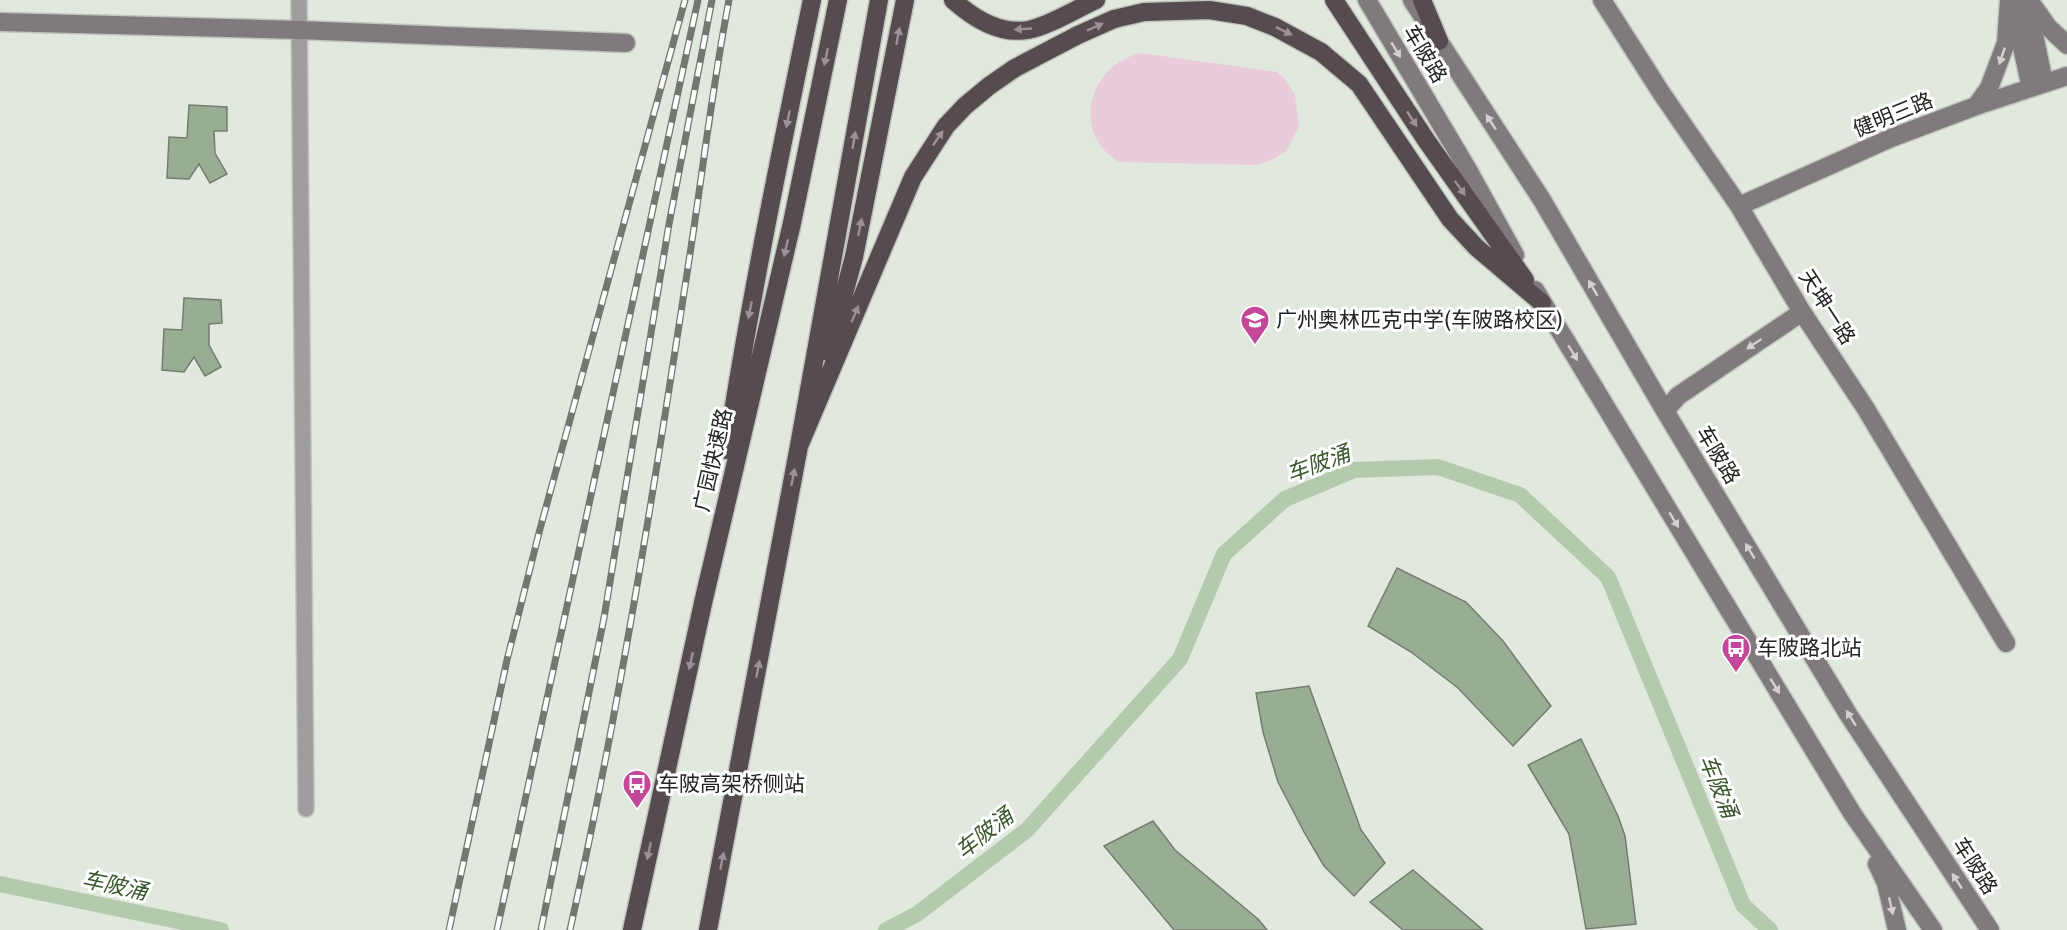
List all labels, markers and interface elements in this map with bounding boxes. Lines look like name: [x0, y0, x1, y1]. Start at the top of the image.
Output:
street label: 车陂路: [1398, 18, 1457, 88]
one-way arrow: [1086, 22, 1104, 32]
one-way arrow: [1013, 24, 1032, 33]
one-way arrow: [1275, 26, 1292, 36]
one-way arrow: [894, 27, 903, 46]
one-way arrow: [1391, 42, 1402, 58]
one-way arrow: [1996, 47, 2006, 65]
one-way arrow: [821, 48, 830, 67]
street label: 健明三路: [1847, 83, 1937, 143]
one-way arrow: [783, 110, 792, 129]
one-way arrow: [1406, 111, 1417, 127]
one-way arrow: [1486, 114, 1497, 130]
one-way arrow: [850, 130, 859, 149]
one-way arrow: [932, 131, 944, 147]
one-way arrow: [1453, 180, 1465, 195]
one-way arrow: [856, 218, 865, 237]
one-way arrow: [781, 239, 790, 258]
street label: 天坤一路: [1793, 262, 1865, 349]
one-way arrow: [1588, 279, 1598, 296]
one-way arrow: [746, 301, 755, 320]
place label: 广州奥林匹克中学(车陂路校区): [1276, 302, 1563, 333]
school or university icon: 广州奥林匹克中学(车陂路校区): [1239, 304, 1271, 346]
one-way arrow: [850, 305, 860, 323]
one-way arrow: [1746, 338, 1762, 349]
one-way arrow: [1567, 345, 1578, 361]
street label: 广园快速路: [684, 405, 737, 514]
street label: 车陂路: [1691, 419, 1750, 489]
water label: 车陂涌: [1281, 434, 1357, 488]
one-way arrow: [789, 468, 798, 487]
one-way arrow: [1668, 512, 1679, 528]
one-way arrow: [1744, 543, 1755, 559]
place label: 车陂路北站: [1757, 630, 1862, 661]
bus stop icon: 车陂路北站: [1720, 632, 1752, 674]
one-way arrow: [686, 651, 695, 670]
one-way arrow: [754, 659, 763, 678]
one-way arrow: [1770, 678, 1781, 694]
one-way arrow: [1845, 710, 1856, 726]
water label: 车陂涌: [1693, 749, 1749, 825]
place label: 车陂高架桥侧站: [658, 766, 805, 797]
bus stop icon: 车陂高架桥侧站: [621, 768, 653, 810]
water label: 车陂涌: [947, 797, 1022, 865]
street label: 车陂路: [1947, 830, 2007, 899]
one-way arrow: [644, 842, 654, 860]
one-way arrow: [718, 851, 727, 870]
water label: 车陂涌: [80, 861, 154, 907]
one-way arrow: [1952, 873, 1963, 889]
one-way arrow: [1887, 896, 1897, 915]

